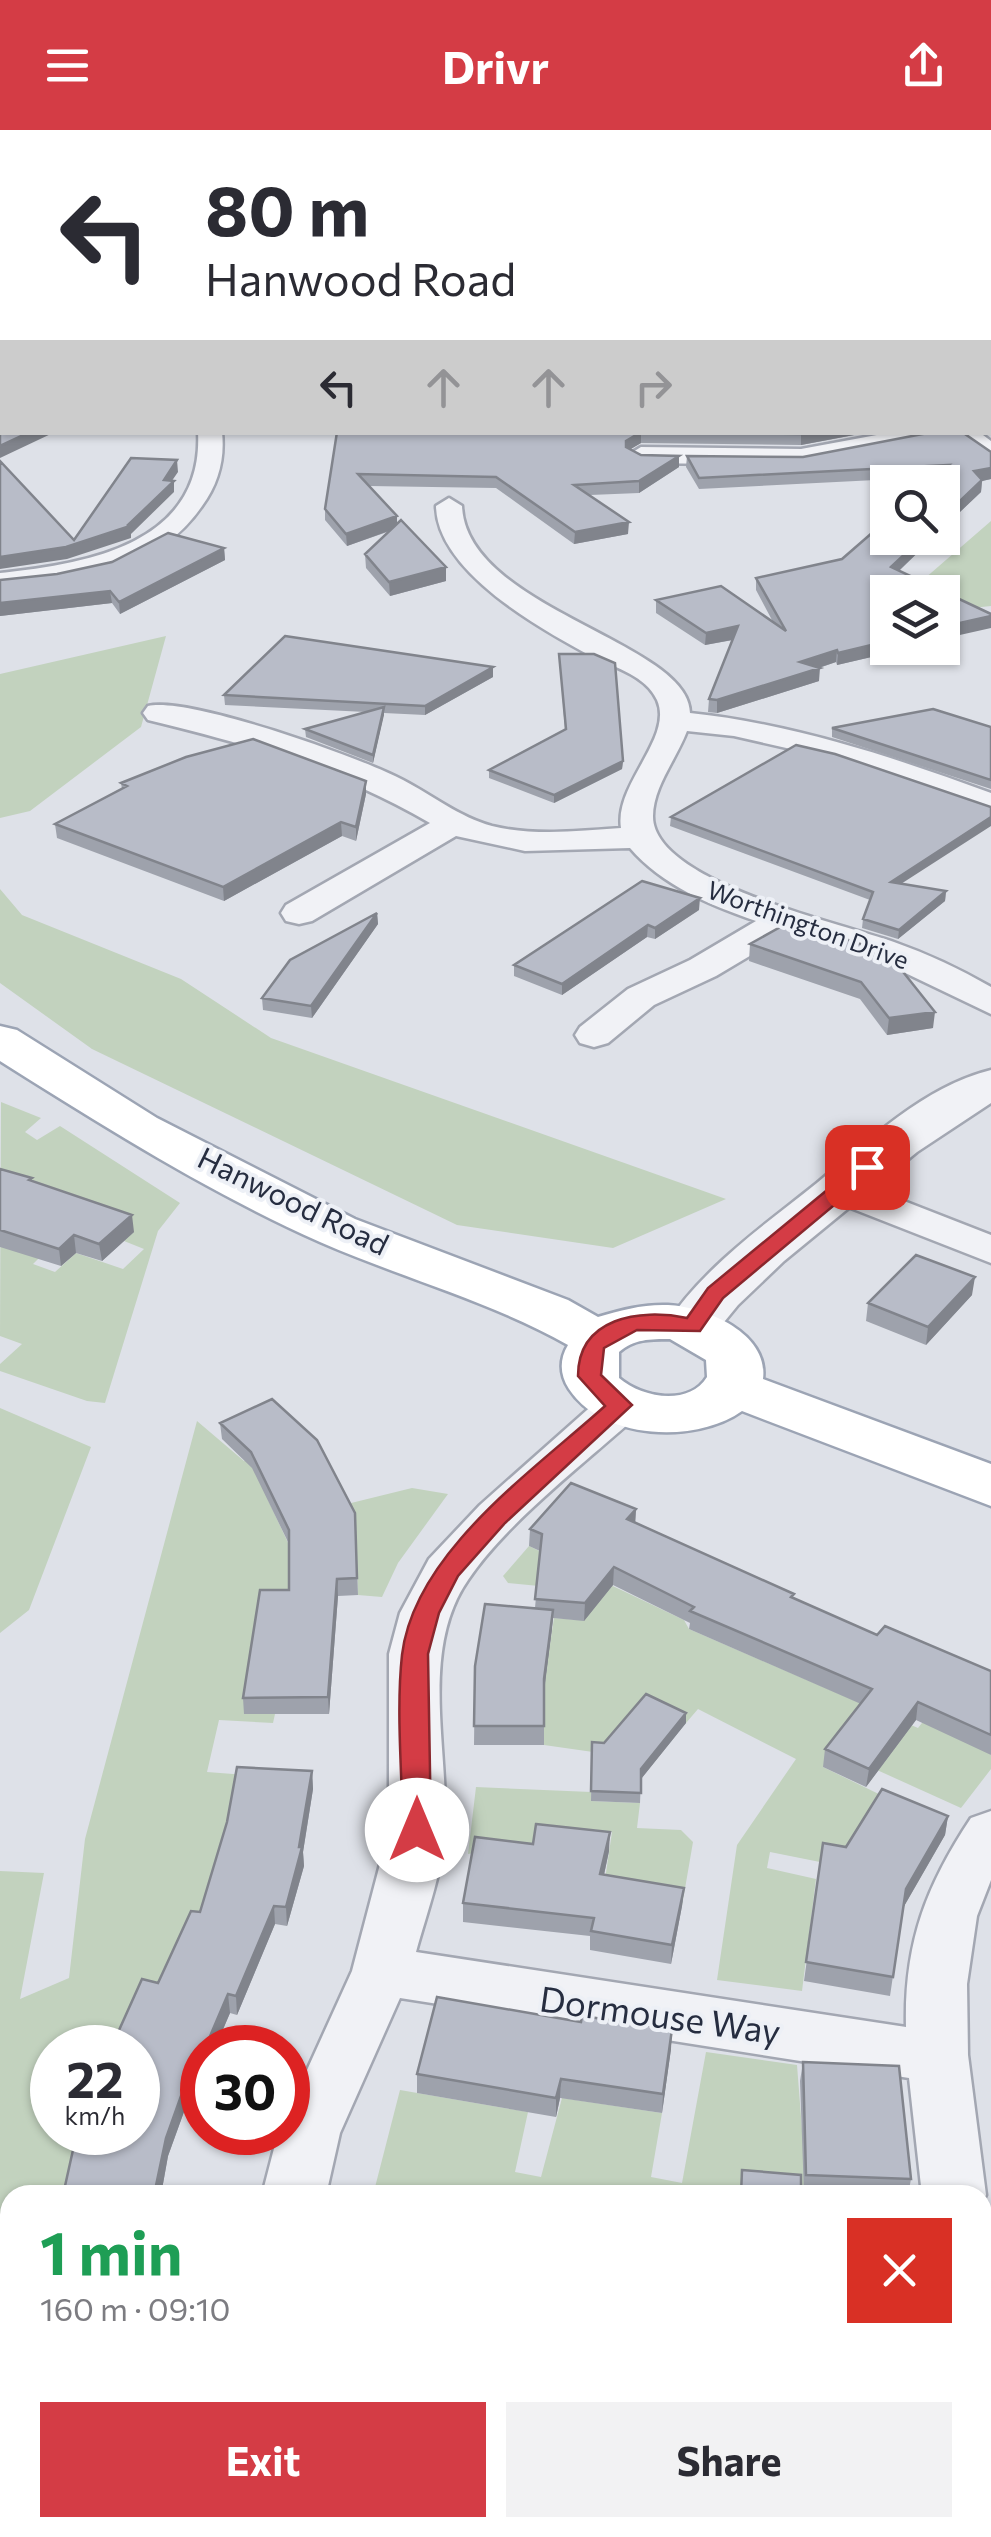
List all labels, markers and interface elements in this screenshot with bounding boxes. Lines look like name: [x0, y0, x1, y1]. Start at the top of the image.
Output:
icon: menu: [40, 38, 95, 93]
text: Drivr: [442, 38, 549, 93]
icon: share: [896, 38, 951, 93]
text: 80 m: [205, 165, 369, 250]
icon: left: [40, 170, 170, 300]
text: Hanwood Road: [205, 250, 516, 305]
icon: left: [311, 360, 366, 415]
icon: ahead: [416, 360, 471, 415]
icon: ahead: [521, 360, 576, 415]
icon: right: [626, 360, 681, 415]
map controls: [870, 465, 960, 665]
button: search: [870, 465, 960, 555]
button: layers: [870, 575, 960, 665]
street label: Worthington Drive: [704, 874, 913, 974]
pin: [825, 1125, 910, 1210]
street label: Hanwood Road: [193, 1138, 395, 1262]
icon: arrive: [840, 1140, 895, 1195]
position arrow: [365, 1778, 469, 1882]
street label: Dormouse Way: [537, 1975, 783, 2052]
speed limit sign: 30: [180, 2025, 310, 2155]
text: 22: [67, 2047, 123, 2108]
text: km/h: [65, 2100, 125, 2130]
text: 1 min: [40, 2214, 182, 2287]
button: close: [847, 2218, 952, 2323]
text: 160 m · 09:10: [40, 2288, 230, 2328]
button: Exit: [40, 2402, 486, 2517]
button: Share: [506, 2402, 952, 2517]

